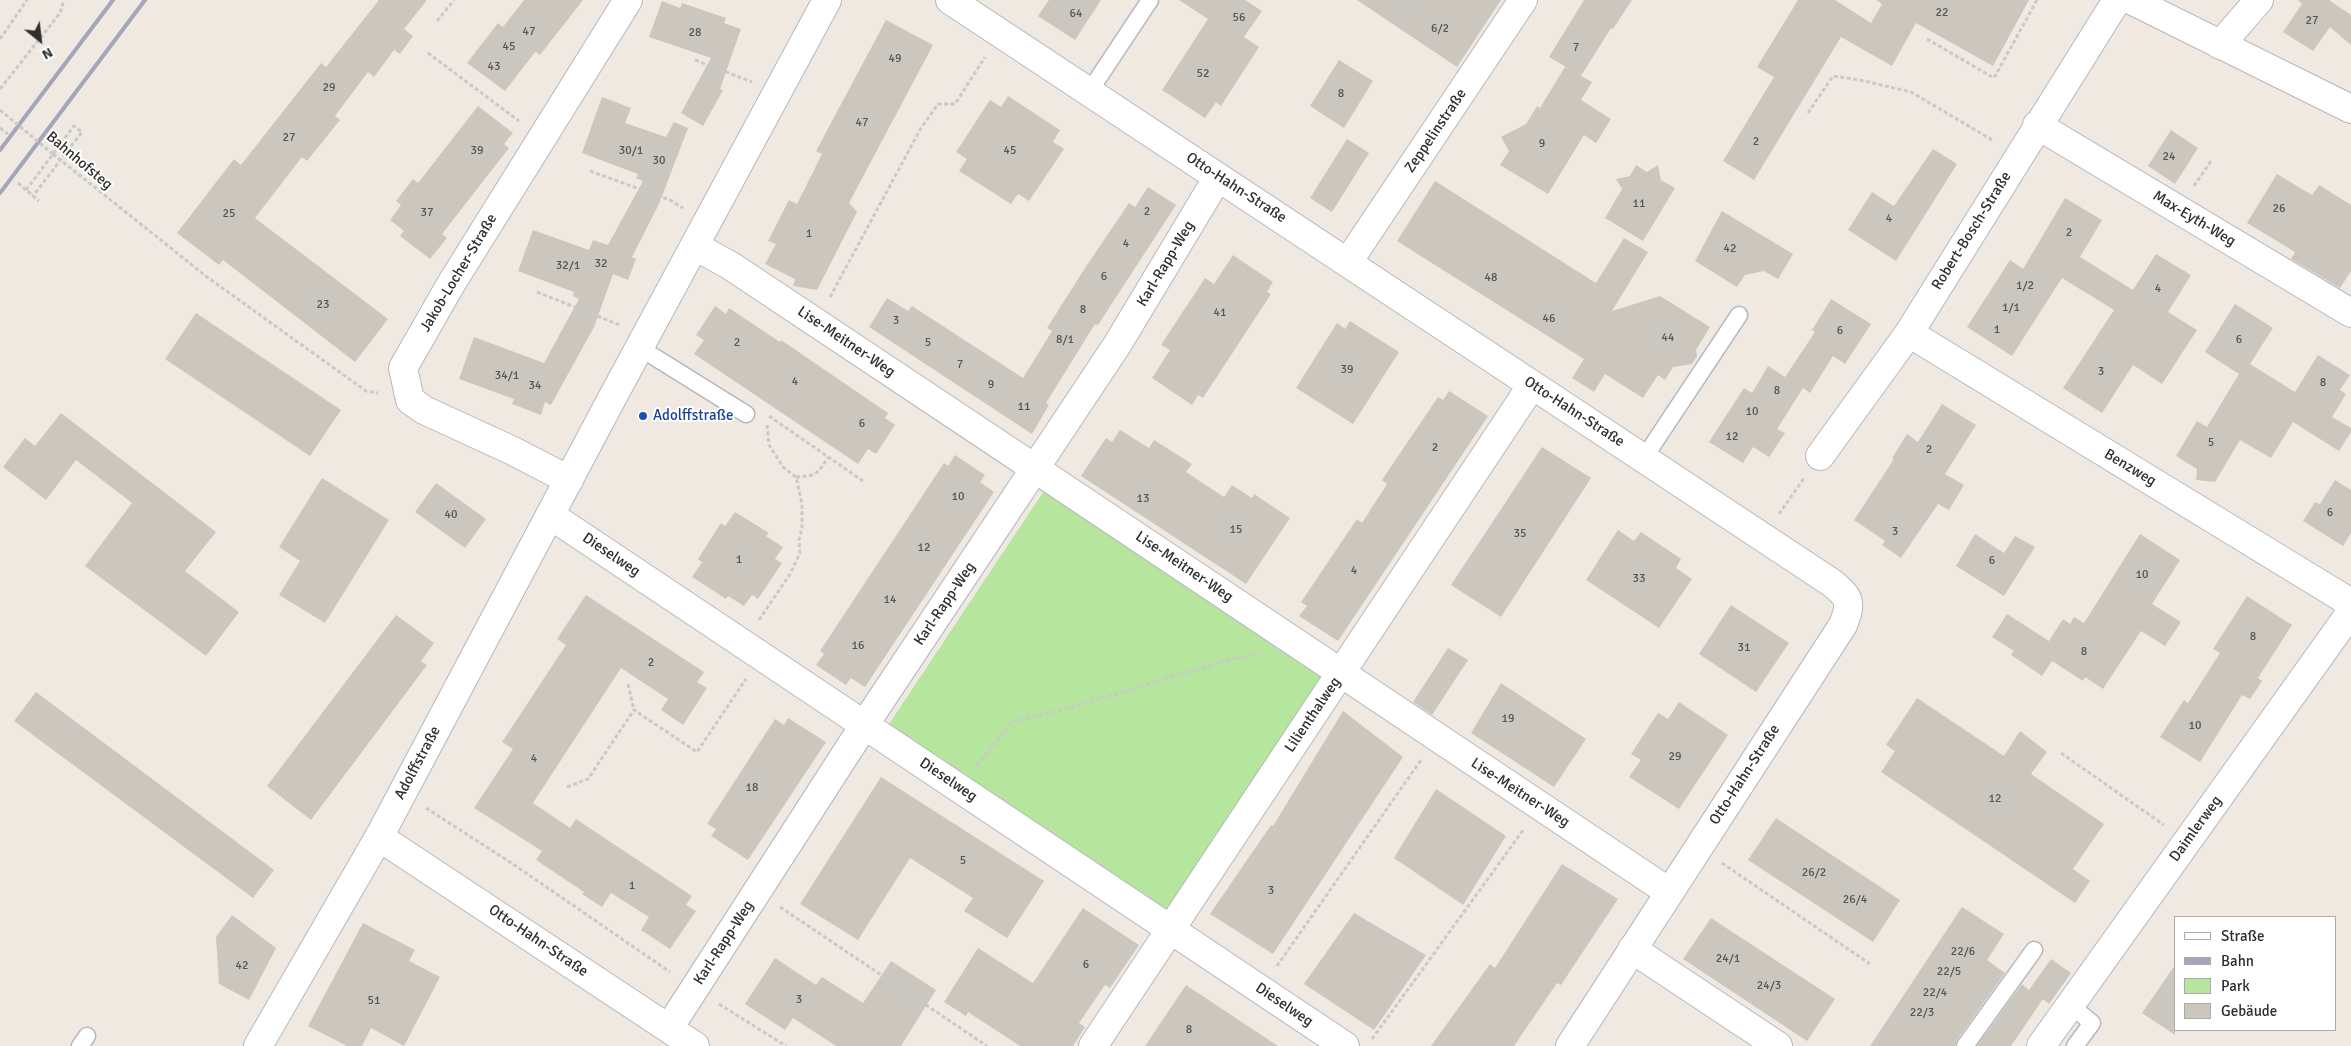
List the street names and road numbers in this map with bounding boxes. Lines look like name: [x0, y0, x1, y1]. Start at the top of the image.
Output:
street label: Zeppelinstraße: [1401, 86, 1471, 176]
street label: Bahnhofsteg: [42, 128, 116, 194]
street label: Otto-Hahn-Straße: [1182, 149, 1290, 227]
street label: Robert-Bosch-Straße: [1928, 169, 2016, 293]
street label: Max-Eyth-Weg: [2149, 187, 2239, 251]
street label: Jakob-Locher-Straße: [417, 211, 501, 335]
street label: Karl-Rapp-Weg: [1133, 218, 1199, 310]
street label: Lise-Meitner-Weg: [794, 303, 898, 381]
street label: Otto-Hahn-Straße: [1520, 373, 1628, 451]
street label: Benzweg: [2101, 445, 2159, 491]
street label: Lise-Meitner-Weg: [1132, 528, 1236, 606]
street label: Dieselweg: [579, 529, 643, 581]
street label: Karl-Rapp-Weg: [910, 559, 980, 649]
street label: Lilienthalweg: [1281, 674, 1345, 756]
street label: Otto-Hahn-Straße: [1706, 721, 1784, 829]
street label: Adolffstraße: [391, 723, 445, 803]
street label: Dieselweg: [916, 754, 980, 806]
street label: Lise-Meitner-Weg: [1467, 754, 1573, 832]
street label: Daimlerweg: [2166, 793, 2226, 865]
street label: Karl-Rapp-Weg: [690, 898, 758, 988]
street label: Otto-Hahn-Straße: [485, 901, 591, 981]
street label: Dieselweg: [1252, 979, 1316, 1031]

